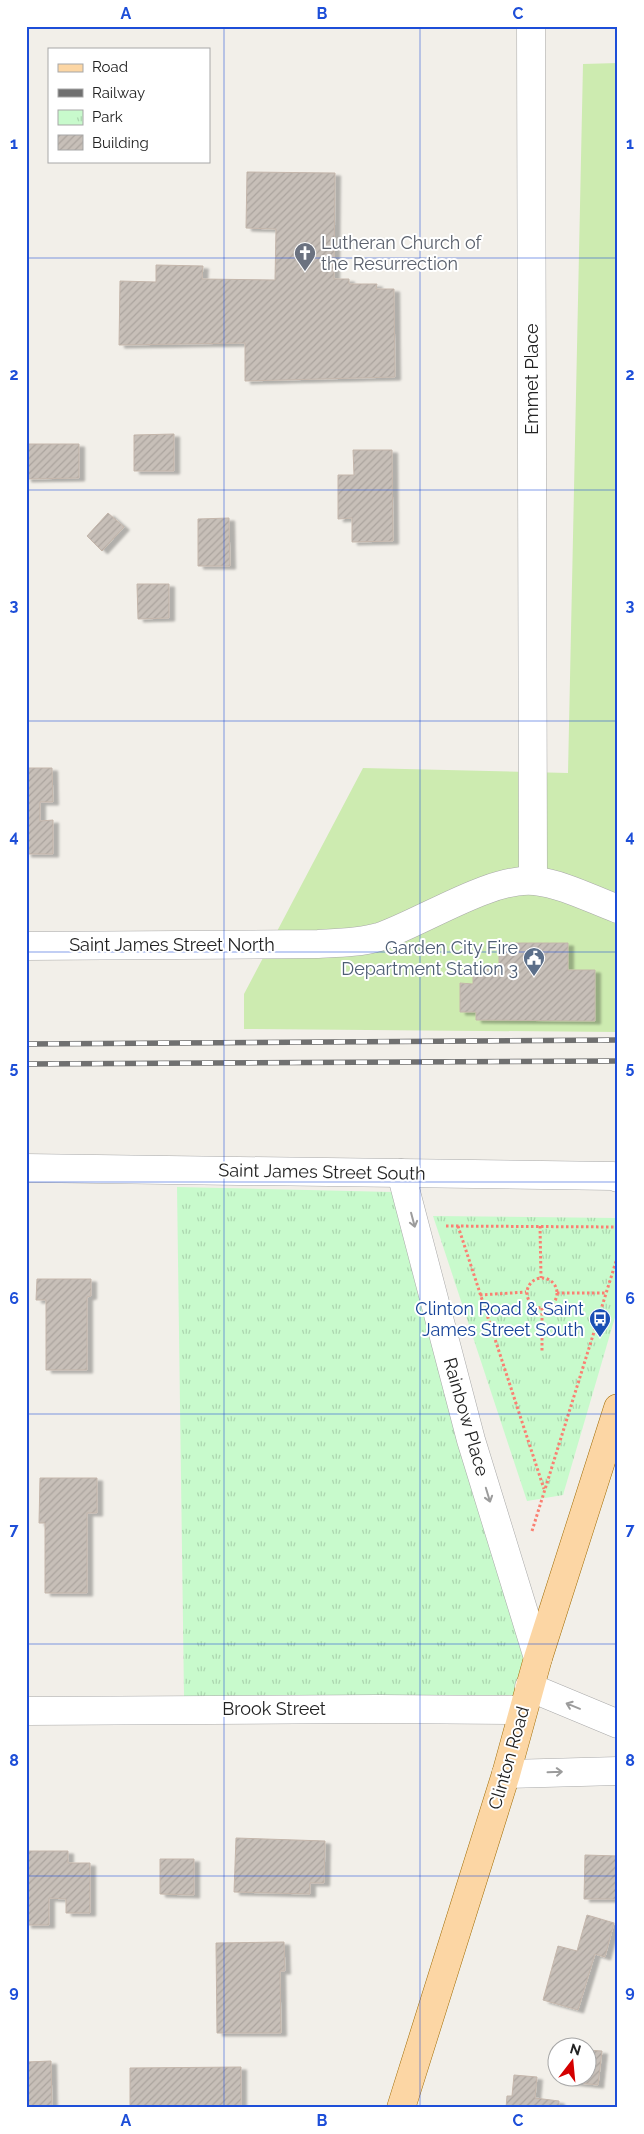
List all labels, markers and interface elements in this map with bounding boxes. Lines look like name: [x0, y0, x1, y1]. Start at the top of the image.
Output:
text: A: [121, 4, 132, 23]
text: B: [317, 4, 328, 23]
text: C: [513, 4, 524, 23]
legend: [48, 48, 210, 162]
text: Road: [92, 58, 128, 76]
text: Railway: [92, 84, 145, 102]
text: Park: [92, 108, 123, 126]
text: 1: [10, 134, 18, 153]
text: Building: [92, 134, 149, 152]
text: 1: [626, 134, 634, 153]
place label: Lutheran Church of the Resurrection: [321, 232, 482, 274]
church icon: Lutheran Church of the Resurrection: [293, 241, 317, 272]
street label: Emmet Place: [521, 323, 542, 435]
text: 2: [9, 365, 19, 384]
text: 2: [625, 365, 635, 384]
text: 3: [10, 596, 19, 615]
text: 3: [626, 596, 635, 615]
text: 4: [9, 827, 19, 846]
text: 4: [625, 827, 635, 846]
street label: Saint James Street North: [69, 934, 275, 955]
place label: Garden City Fire Department Station 3: [341, 937, 518, 979]
public building icon: Garden City Fire Department Station 3: [522, 946, 546, 977]
text: 5: [10, 1058, 19, 1077]
text: 5: [626, 1058, 635, 1077]
street label: Saint James Street South: [218, 1159, 426, 1184]
one-way arrow: [409, 1212, 419, 1228]
text: 6: [9, 1289, 19, 1308]
text: 6: [625, 1289, 635, 1308]
place label: Clinton Road & Saint James Street South: [415, 1298, 584, 1340]
bus stop icon: Clinton Road & Saint James Street South: [588, 1307, 612, 1338]
street label: Rainbow Place: [440, 1355, 494, 1479]
one-way arrow: [484, 1487, 494, 1503]
text: 7: [10, 1520, 19, 1539]
text: 7: [626, 1520, 635, 1539]
street label: Brook Street: [222, 1698, 326, 1719]
one-way arrow: [566, 1700, 581, 1709]
street label: Clinton Road: [484, 1704, 533, 1812]
text: 8: [9, 1751, 19, 1770]
text: 8: [625, 1751, 635, 1770]
one-way arrow: [546, 1768, 562, 1777]
text: 9: [9, 1982, 19, 2001]
text: 9: [625, 1982, 635, 2001]
north arrow: [546, 2036, 596, 2086]
text: N: [568, 2040, 583, 2059]
text: A: [121, 2111, 132, 2130]
text: B: [317, 2111, 328, 2130]
text: C: [513, 2111, 524, 2130]

